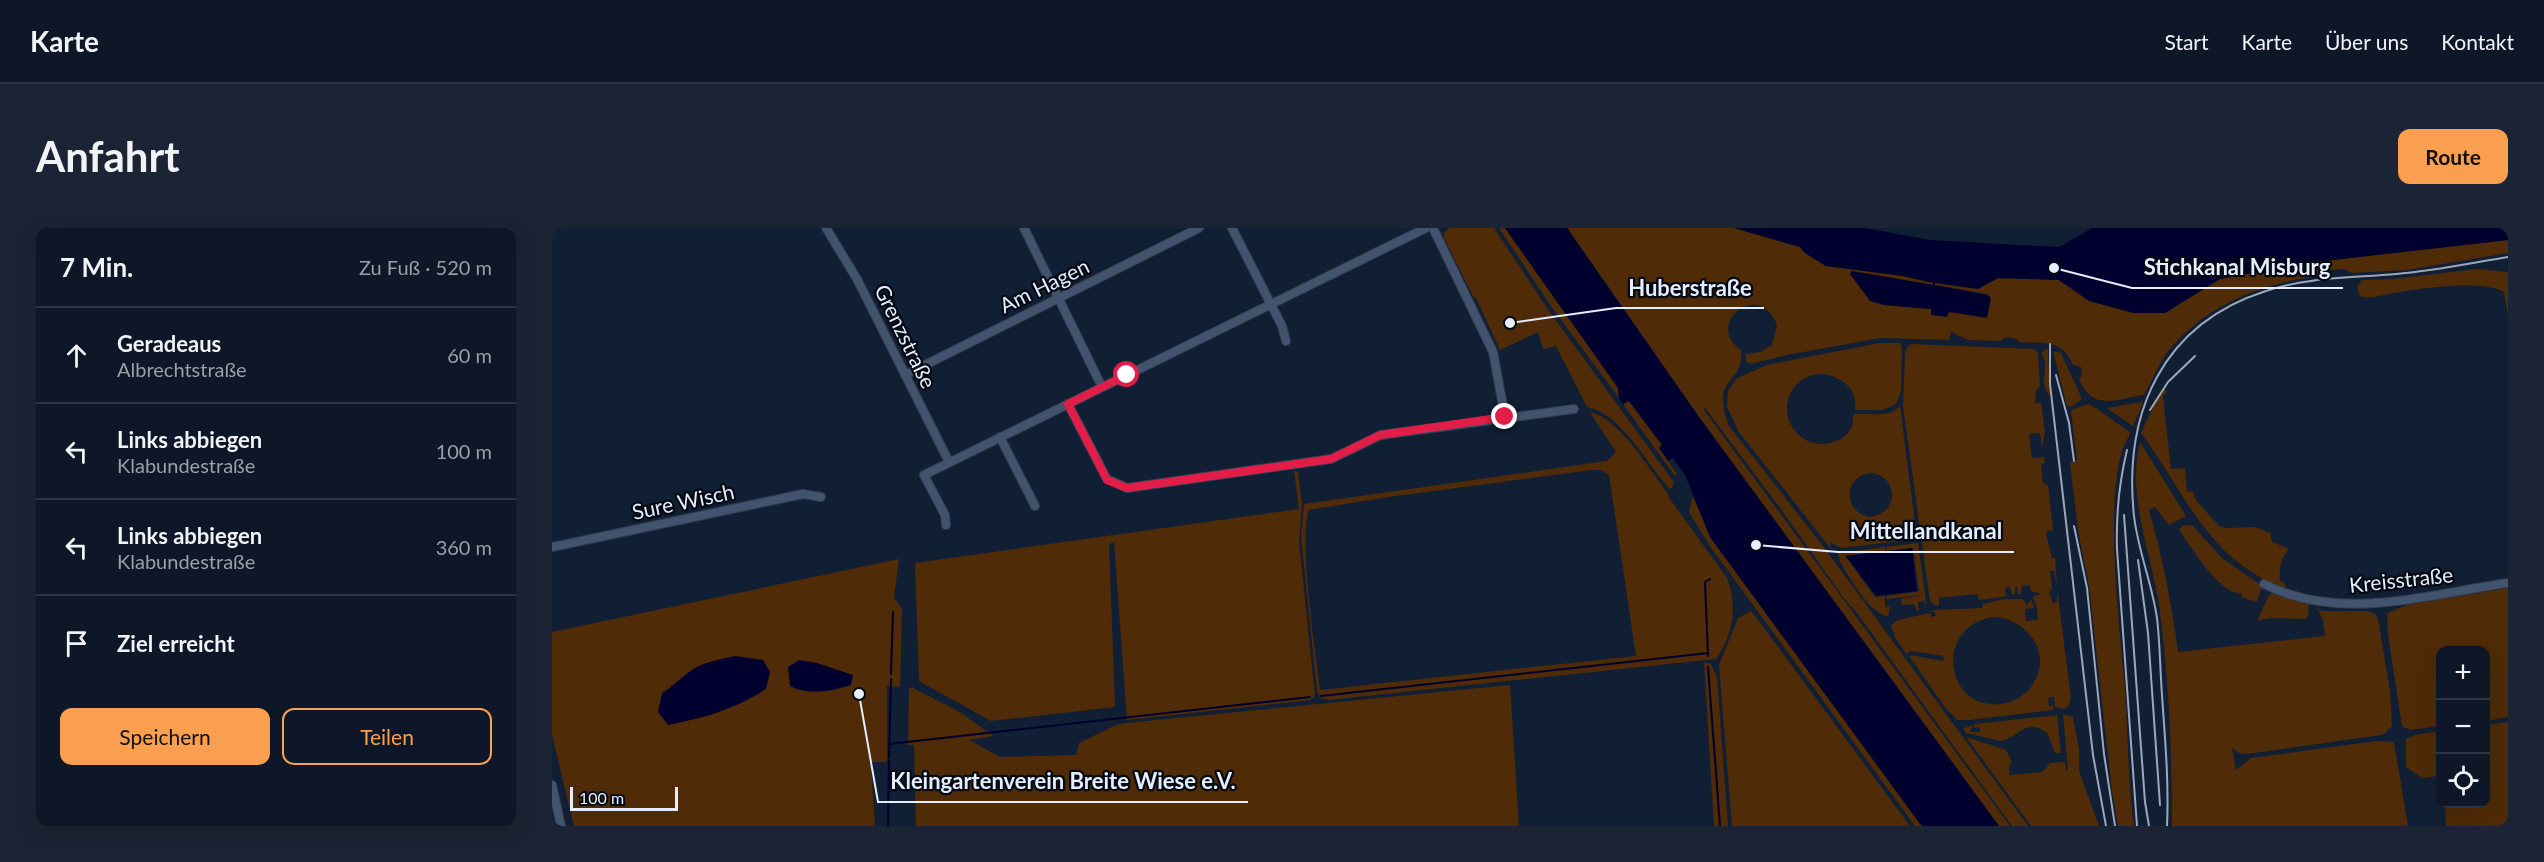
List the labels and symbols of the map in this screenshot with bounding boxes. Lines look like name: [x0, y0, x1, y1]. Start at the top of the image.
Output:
callout: Stichkanal Misburg: [2132, 248, 2343, 288]
street label: Am Hagen: [995, 253, 1093, 317]
text: Stichkanal Misburg: [2144, 253, 2331, 280]
callout: Huberstraße: [1616, 268, 1764, 308]
text: Huberstraße: [1628, 274, 1752, 301]
street label: Grenzstraße: [870, 280, 942, 392]
route start: [1113, 361, 1139, 387]
route end: [1491, 403, 1517, 429]
street label: Sure Wisch: [630, 478, 736, 524]
callout: Mittellandkanal: [1838, 512, 2014, 552]
text: Mittellandkanal: [1850, 517, 2002, 544]
street label: Kreisstraße: [2348, 561, 2454, 597]
callout: Kleingartenverein Breite Wiese e.V.: [878, 762, 1248, 802]
text: Kleingartenverein Breite Wiese e.V.: [890, 767, 1236, 794]
scale bar: [570, 784, 678, 812]

